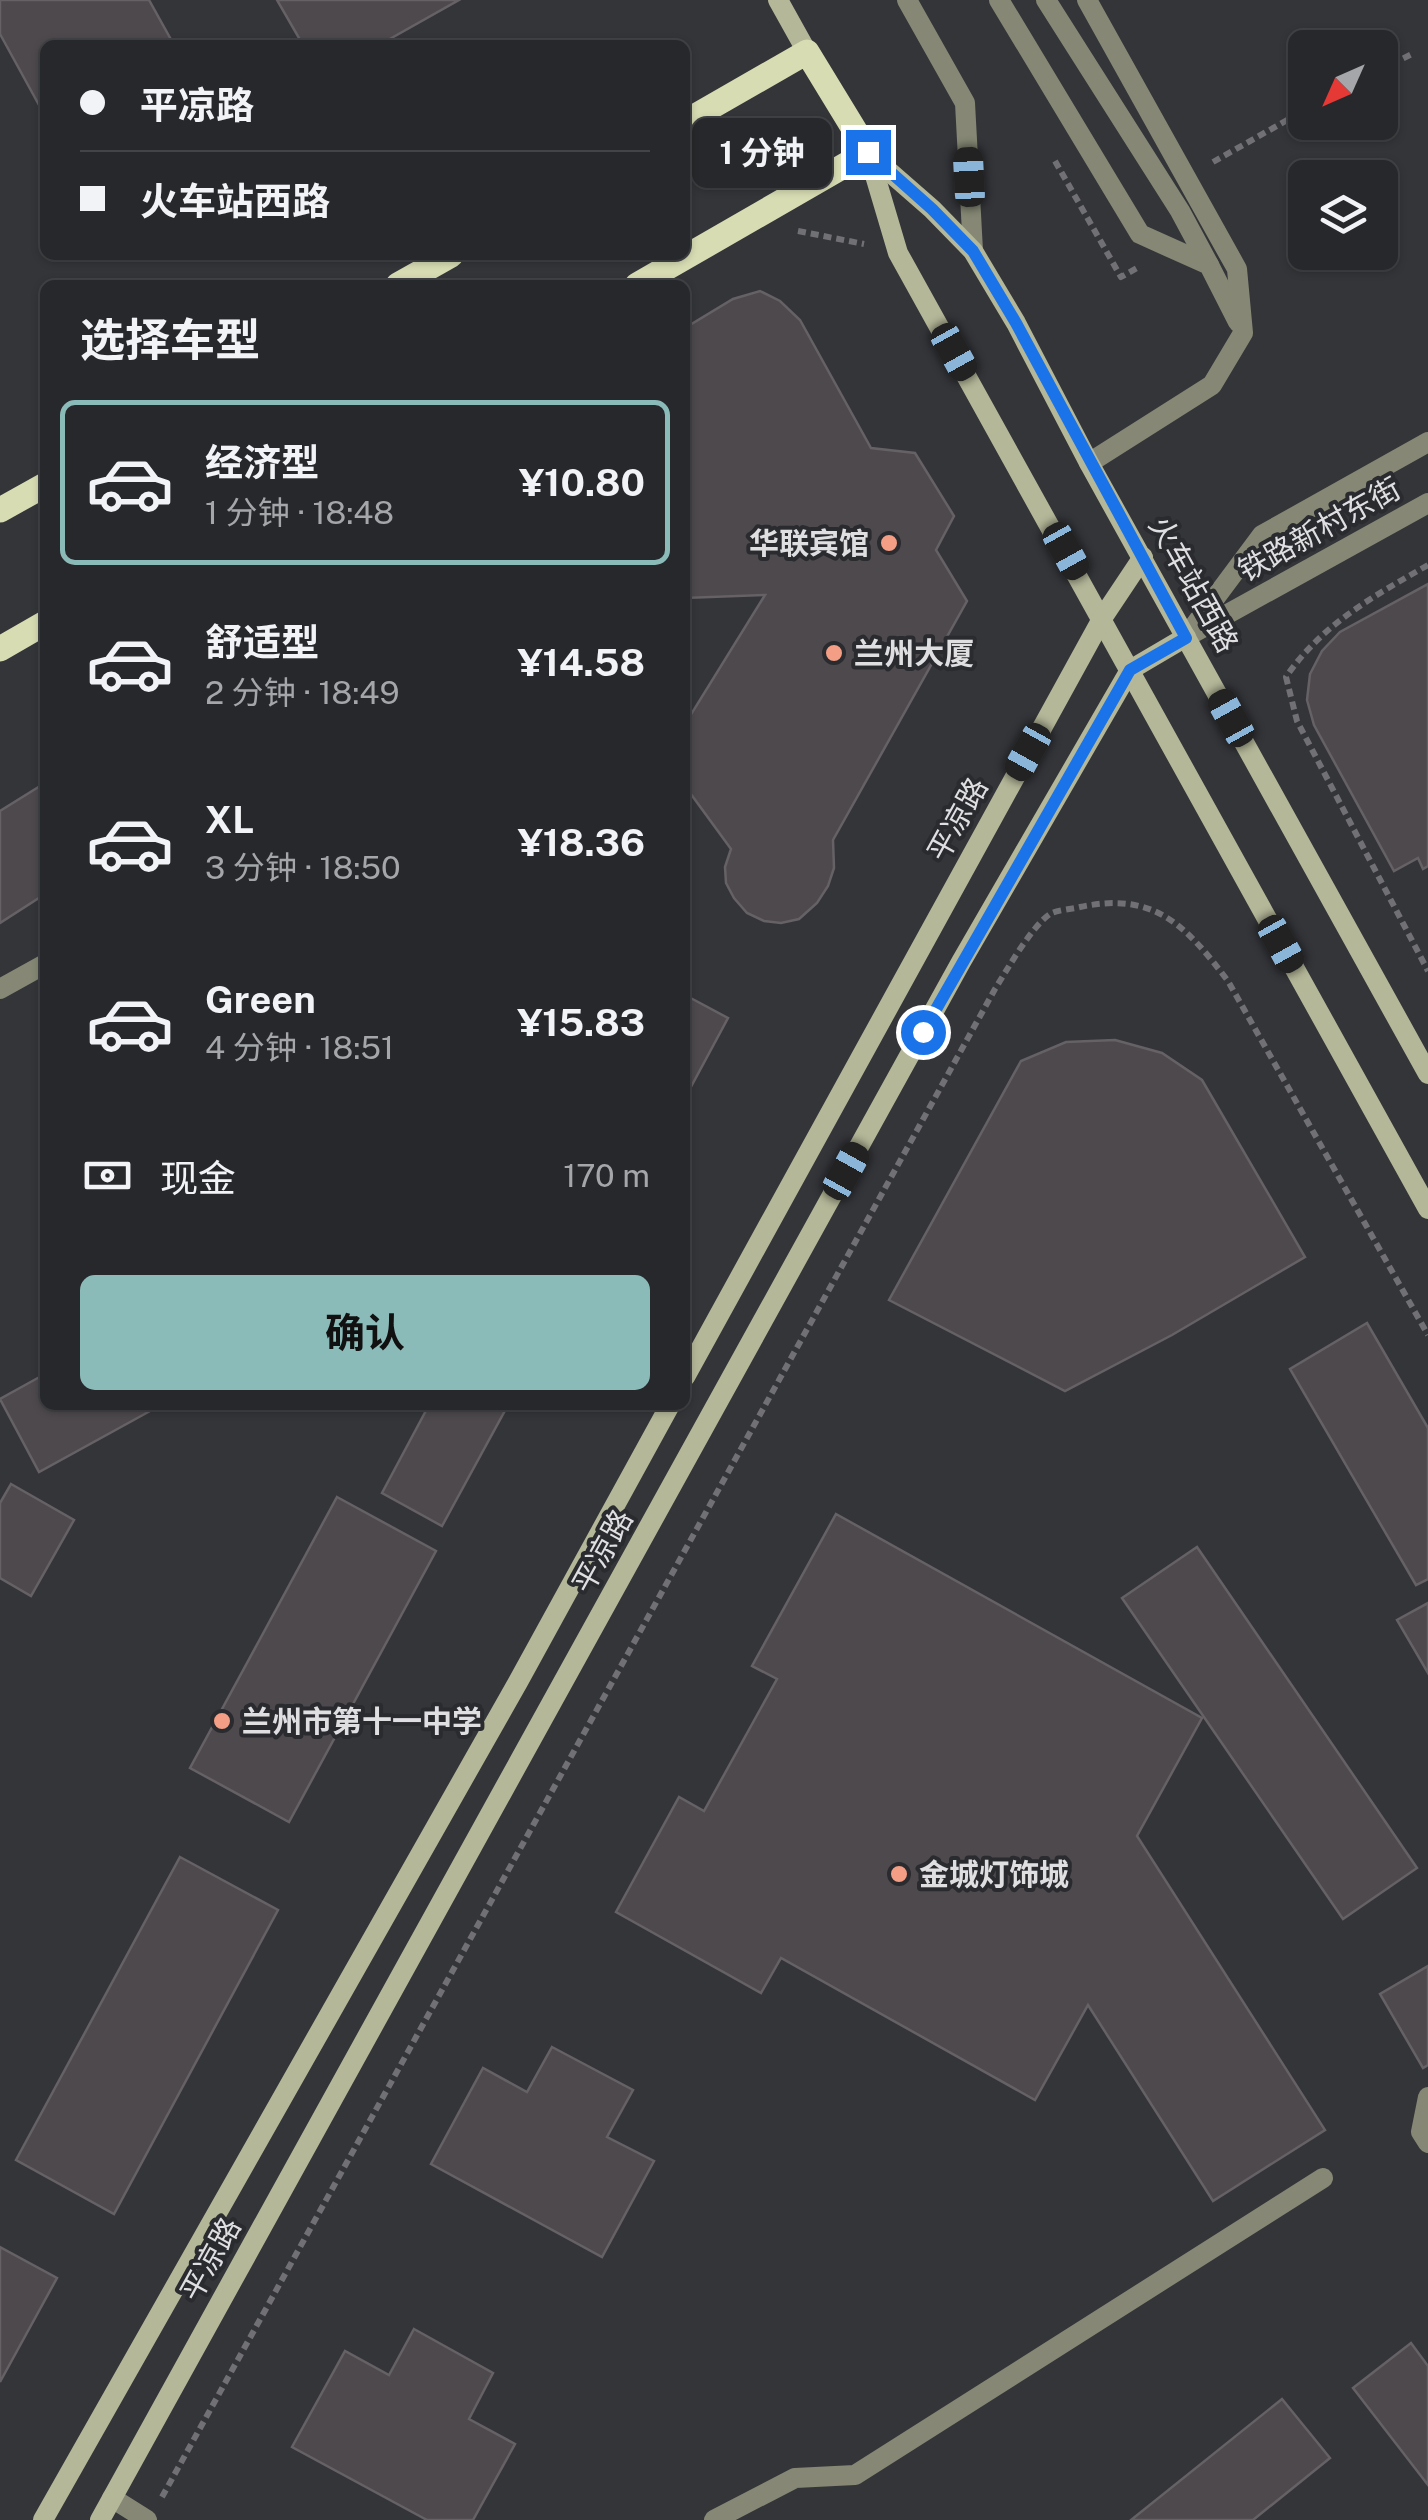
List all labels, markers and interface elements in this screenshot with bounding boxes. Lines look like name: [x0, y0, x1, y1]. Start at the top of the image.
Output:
north arrow: [1288, 30, 1398, 140]
map controls: [1288, 30, 1398, 270]
text: 平凉路: [140, 83, 254, 128]
callout: 1 分钟: [693, 117, 833, 187]
route end: [846, 130, 891, 175]
text: 1 分钟: [720, 134, 804, 171]
car: [952, 146, 986, 208]
button: layers: [1288, 160, 1398, 270]
text: 火车站西路: [140, 179, 330, 224]
text: 选择车型: [80, 313, 260, 366]
car: [926, 318, 982, 386]
icon: car: [85, 438, 175, 528]
text: 经济型: [205, 440, 319, 485]
text: ¥10.80: [519, 460, 645, 505]
street label: 铁路新村东街: [1232, 470, 1406, 588]
text: 1 分钟 · 18:48: [205, 494, 394, 531]
street label: 火车站西路: [1142, 510, 1246, 658]
car: [1038, 517, 1094, 585]
place label: 华联宾馆: [749, 525, 869, 561]
marker: 华联宾馆: [878, 532, 900, 554]
icon: car: [85, 618, 175, 708]
text: 舒适型: [205, 620, 319, 665]
place label: 兰州大厦: [854, 635, 974, 671]
text: ¥14.58: [517, 640, 645, 685]
marker: 兰州大厦: [823, 642, 845, 664]
text: 2 分钟 · 18:49: [205, 674, 399, 711]
car: [1203, 684, 1259, 752]
car: [1000, 718, 1056, 786]
street label: 平凉路: [919, 771, 995, 867]
text: XL: [205, 797, 254, 842]
icon: car: [85, 798, 175, 888]
text: ¥18.36: [518, 820, 645, 865]
text: 3 分钟 · 18:50: [205, 849, 401, 886]
car: [1253, 910, 1309, 978]
text: Green: [205, 977, 316, 1022]
icon: car: [85, 978, 175, 1068]
text: ¥15.83: [517, 1000, 645, 1045]
route start: [901, 1010, 946, 1055]
text: 4 分钟 · 18:51: [205, 1029, 394, 1066]
car: [818, 1137, 874, 1205]
icon: cash: [80, 1148, 135, 1203]
text: 现金: [160, 1156, 236, 1201]
text: 170 m: [563, 1157, 650, 1194]
button: 确认: [80, 1275, 650, 1390]
street label: 平凉路: [564, 1503, 640, 1599]
place label: 兰州市第十一中学: [242, 1703, 482, 1739]
marker: 兰州市第十一中学: [211, 1710, 233, 1732]
place label: 金城灯饰城: [919, 1856, 1069, 1892]
marker: 金城灯饰城: [888, 1863, 910, 1885]
street label: 平凉路: [172, 2211, 248, 2307]

